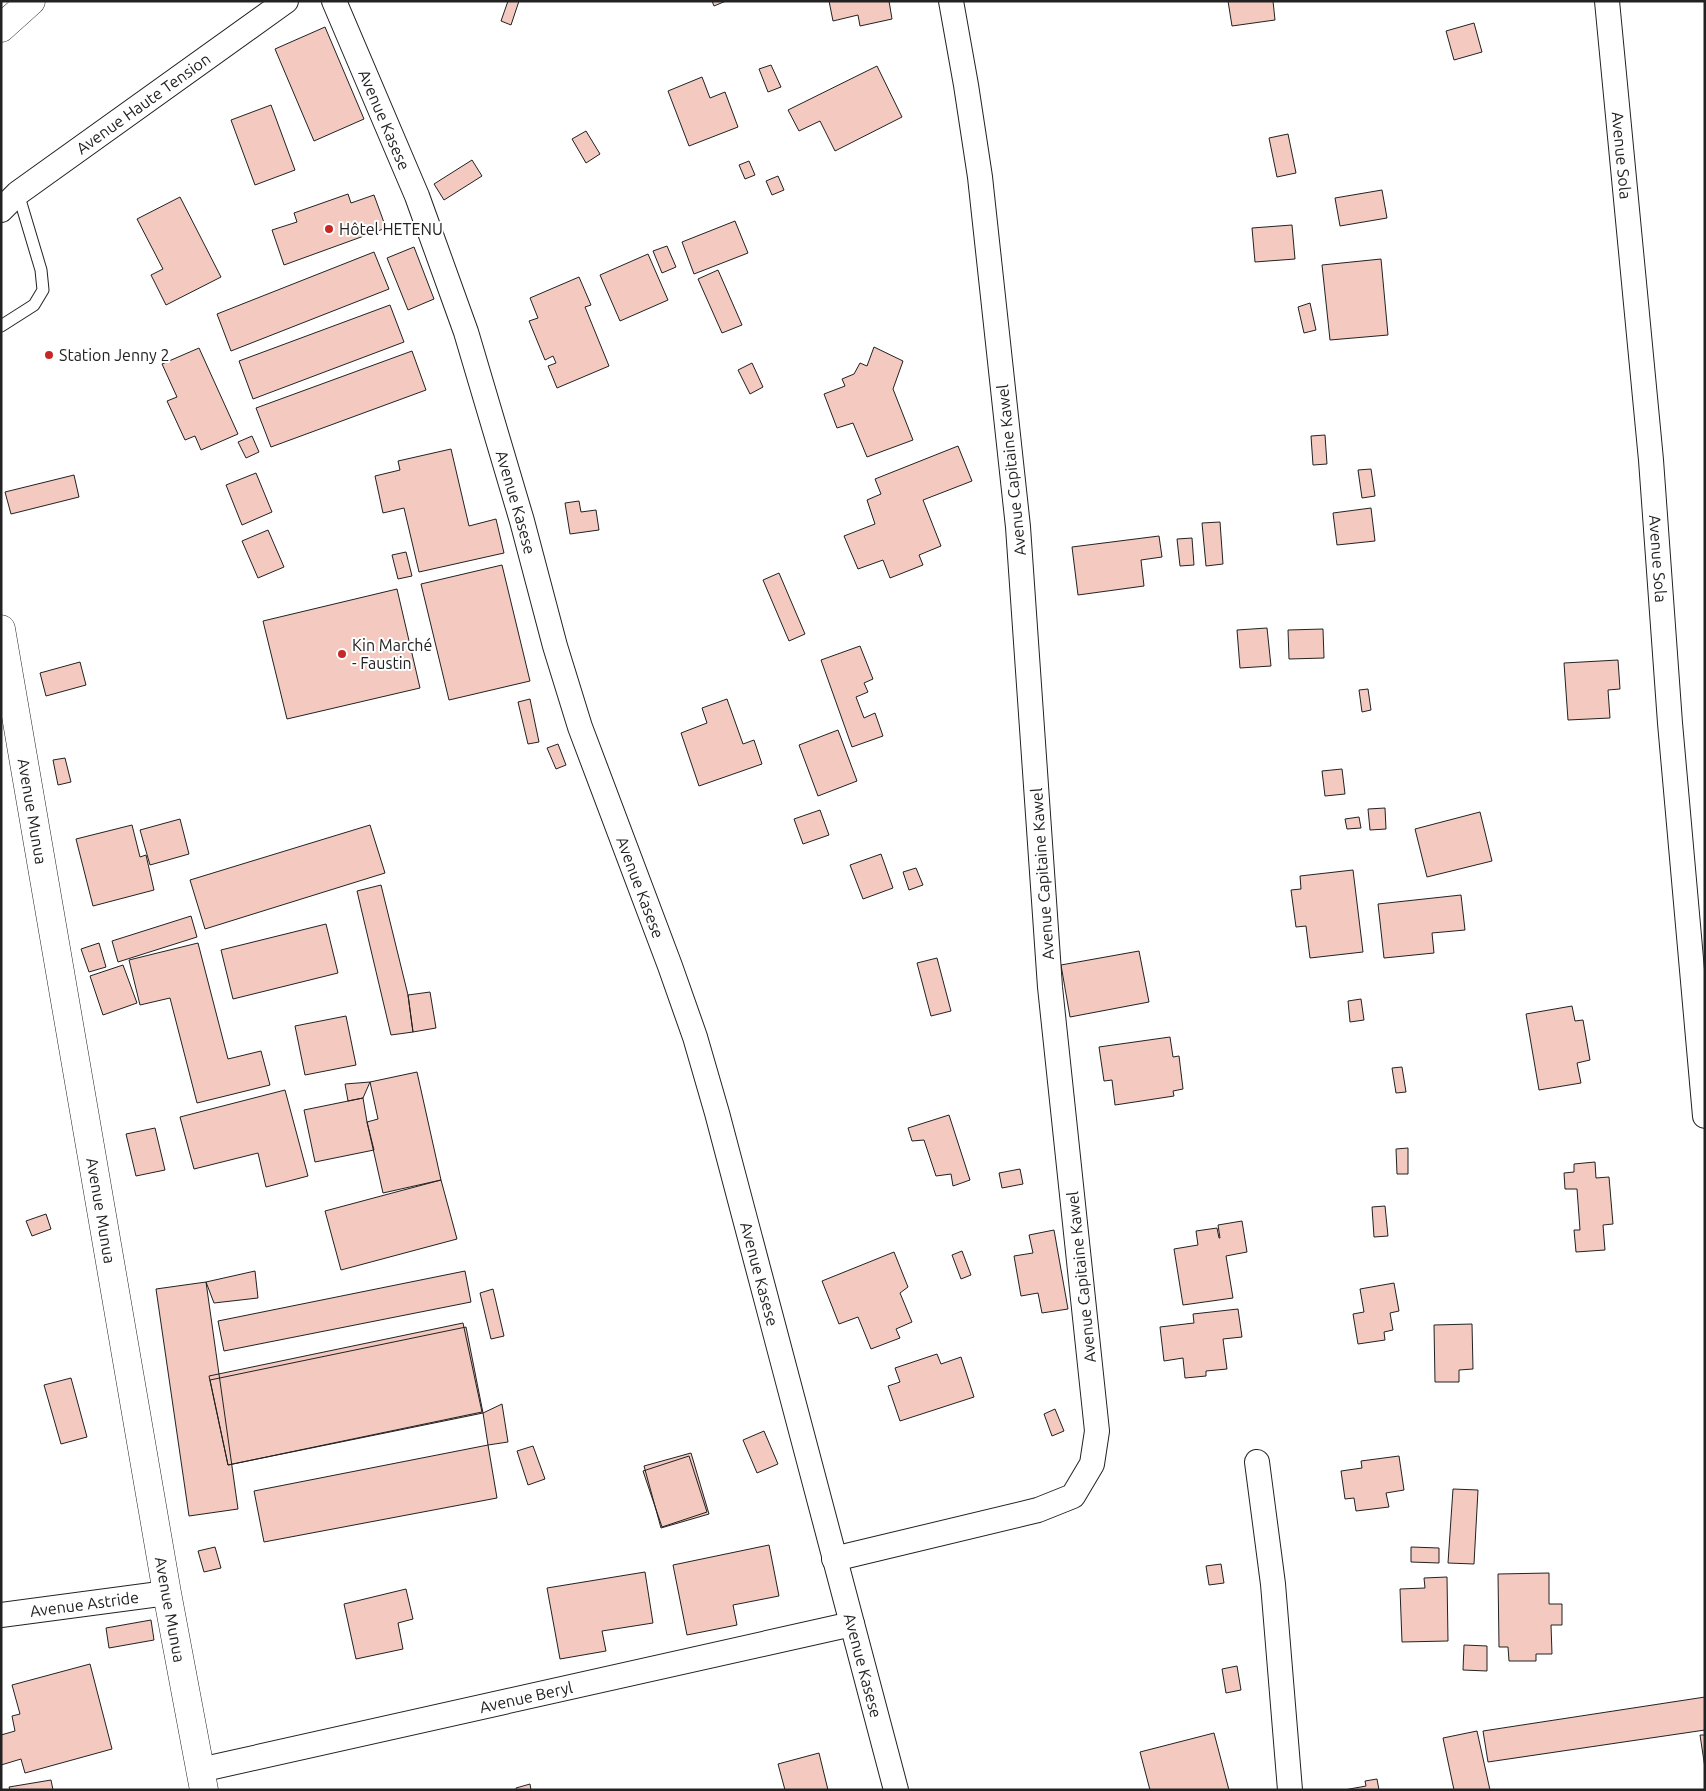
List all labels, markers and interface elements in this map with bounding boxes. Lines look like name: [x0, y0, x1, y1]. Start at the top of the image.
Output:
street label: Avenue Haute Tension: [73, 49, 214, 157]
street label: Avenue Kasese: [355, 67, 414, 173]
street label: Avenue Sola: [1609, 111, 1635, 200]
place label: Hôtel HETENU: [339, 220, 443, 238]
marker: Hôtel HETENU: [323, 223, 335, 235]
place label: Station Jenny 2: [59, 346, 169, 364]
marker: Station Jenny 2: [43, 349, 55, 361]
street label: Avenue Capitaine Kawel: [993, 383, 1029, 557]
street label: Avenue Kasese: [493, 448, 539, 556]
street label: Avenue Sola: [1646, 514, 1670, 603]
place label: Kin Marché - Faustin: [352, 636, 432, 672]
marker: Kin Marché - Faustin: [336, 648, 348, 660]
street label: Avenue Munua: [14, 757, 50, 866]
street label: Avenue Capitaine Kawel: [1027, 787, 1057, 961]
street label: Avenue Kasese: [613, 834, 668, 941]
street label: Avenue Munua: [83, 1156, 119, 1265]
street label: Avenue Capitaine Kawel: [1063, 1190, 1099, 1364]
street label: Avenue Kasese: [737, 1220, 782, 1328]
street label: Avenue Munua: [152, 1555, 189, 1664]
street label: Avenue Astride: [29, 1588, 140, 1620]
street label: Avenue Kasese: [841, 1611, 886, 1720]
street label: Avenue Beryl: [478, 1678, 574, 1716]

